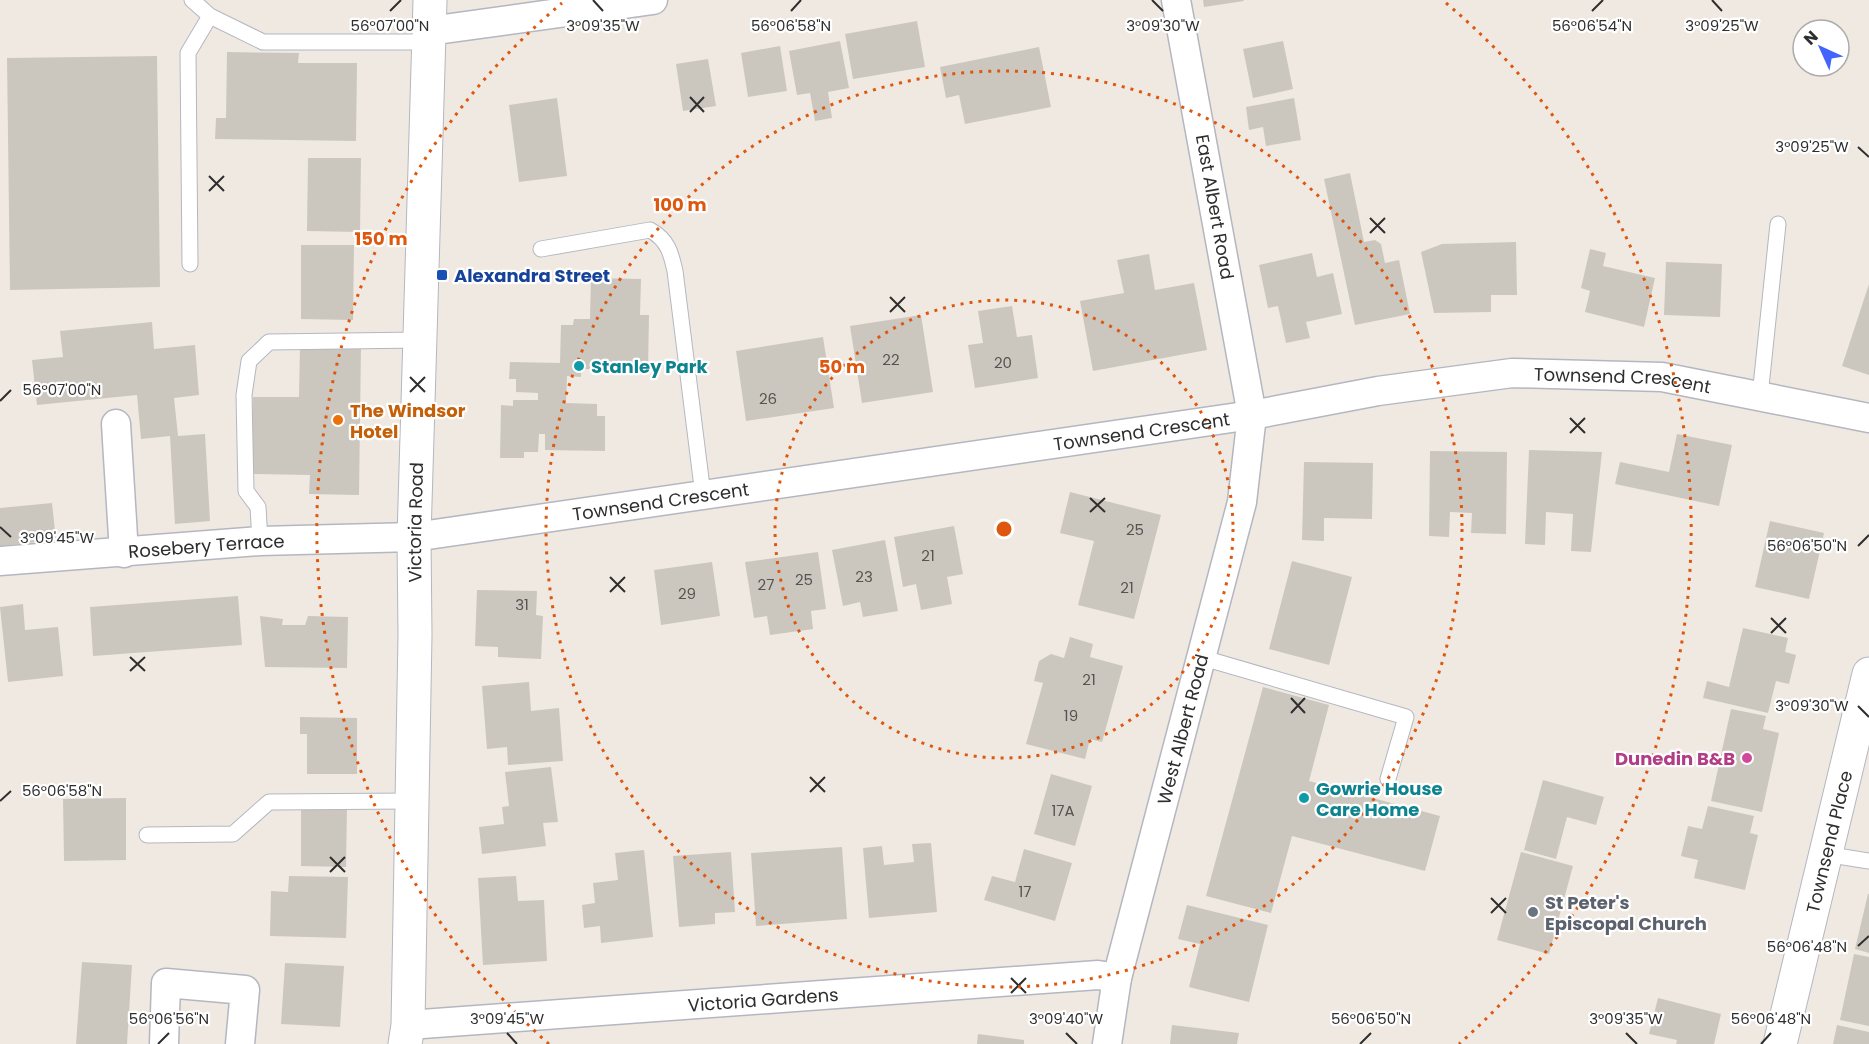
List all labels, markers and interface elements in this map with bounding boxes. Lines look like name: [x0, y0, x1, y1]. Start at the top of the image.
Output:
text: 56°07'00"N: [351, 15, 429, 36]
text: 3°09'35"W: [566, 15, 640, 36]
text: 56°06'58"N: [751, 15, 831, 36]
text: 3°09'30"W: [1126, 15, 1200, 36]
text: 56°06'54"N: [1552, 15, 1632, 36]
text: 3°09'25"W: [1685, 15, 1759, 36]
north arrow: [1791, 18, 1851, 78]
text: N: [1798, 25, 1823, 50]
street label: East Albert Road: [1190, 132, 1240, 282]
text: 3°09'25"W: [1775, 136, 1849, 157]
text: 100 m: [653, 192, 707, 217]
text: 150 m: [354, 226, 408, 251]
place label: Alexandra Street: [454, 263, 610, 288]
marker: Alexandra Street: [435, 268, 449, 282]
house number: 22: [882, 349, 900, 370]
house number: 20: [994, 352, 1012, 373]
place label: Stanley Park: [591, 354, 708, 379]
text: 50 m: [819, 354, 865, 379]
marker: Stanley Park: [572, 359, 586, 373]
street label: Townsend Crescent: [1533, 361, 1713, 399]
text: 56°07'00"N: [23, 379, 101, 400]
house number: 26: [759, 388, 777, 409]
place label: The Windsor Hotel: [350, 398, 466, 444]
street label: Townsend Crescent: [1052, 406, 1231, 456]
marker: The Windsor Hotel: [331, 413, 345, 427]
street label: Victoria Road: [402, 462, 429, 583]
street label: Townsend Crescent: [571, 476, 750, 526]
centre of rings: [994, 519, 1014, 539]
house number: 25: [1126, 519, 1144, 540]
text: 3°09'45"W: [20, 527, 94, 548]
street label: Rosebery Terrace: [127, 528, 285, 564]
text: 56°06'50"N: [1767, 535, 1847, 556]
house number: 21: [921, 545, 935, 566]
house number: 23: [855, 566, 873, 587]
house number: 25: [795, 569, 813, 590]
house number: 27: [758, 574, 774, 595]
house number: 21: [1120, 577, 1134, 598]
house number: 29: [678, 583, 696, 604]
house number: 31: [515, 594, 529, 615]
street label: West Albert Road: [1151, 651, 1214, 807]
house number: 21: [1082, 669, 1096, 690]
text: 3°09'30"W: [1775, 695, 1849, 716]
house number: 19: [1064, 705, 1078, 726]
place label: Dunedin B&B: [1615, 746, 1735, 771]
marker: Dunedin B&B: [1740, 751, 1754, 765]
street label: Townsend Place: [1799, 768, 1858, 916]
place label: Gowrie House Care Home: [1316, 776, 1443, 822]
text: 56°06'58"N: [22, 780, 102, 801]
marker: Gowrie House Care Home: [1297, 791, 1311, 805]
house number: 17A: [1051, 800, 1075, 821]
house number: 17: [1019, 881, 1032, 902]
place label: St Peter's Episcopal Church: [1545, 890, 1707, 936]
marker: St Peter's Episcopal Church: [1526, 905, 1540, 919]
text: 56°06'48"N: [1767, 936, 1847, 957]
street label: Victoria Gardens: [687, 981, 839, 1017]
text: 56°06'56"N: [129, 1008, 209, 1029]
text: 3°09'45"W: [470, 1008, 544, 1029]
text: 3°09'40"W: [1029, 1008, 1103, 1029]
text: 56°06'50"N: [1331, 1008, 1411, 1029]
text: 3°09'35"W: [1589, 1008, 1663, 1029]
text: 56°06'48"N: [1731, 1008, 1811, 1029]

